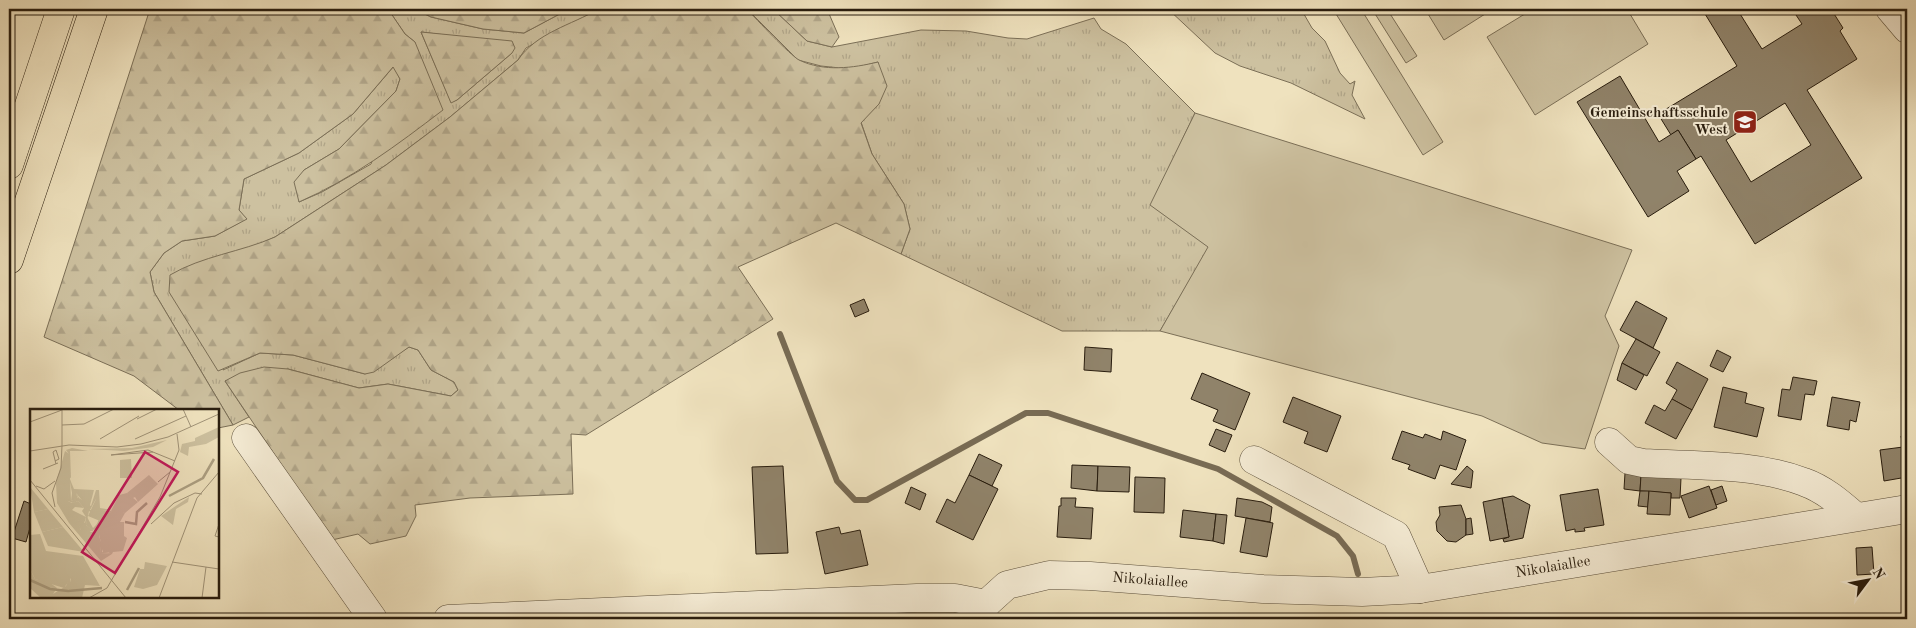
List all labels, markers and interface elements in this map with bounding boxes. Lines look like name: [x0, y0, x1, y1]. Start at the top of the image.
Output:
place label: Gemeinschaftsschule West: [1590, 106, 1729, 138]
school or university icon: Gemeinschaftsschule West: [1732, 109, 1758, 135]
inset map: [30, 409, 219, 598]
street label: Nikolaiallee: [1514, 554, 1592, 581]
north arrow: [1844, 556, 1894, 606]
text: N: [1869, 565, 1887, 582]
street label: Nikolaiallee: [1112, 570, 1189, 591]

